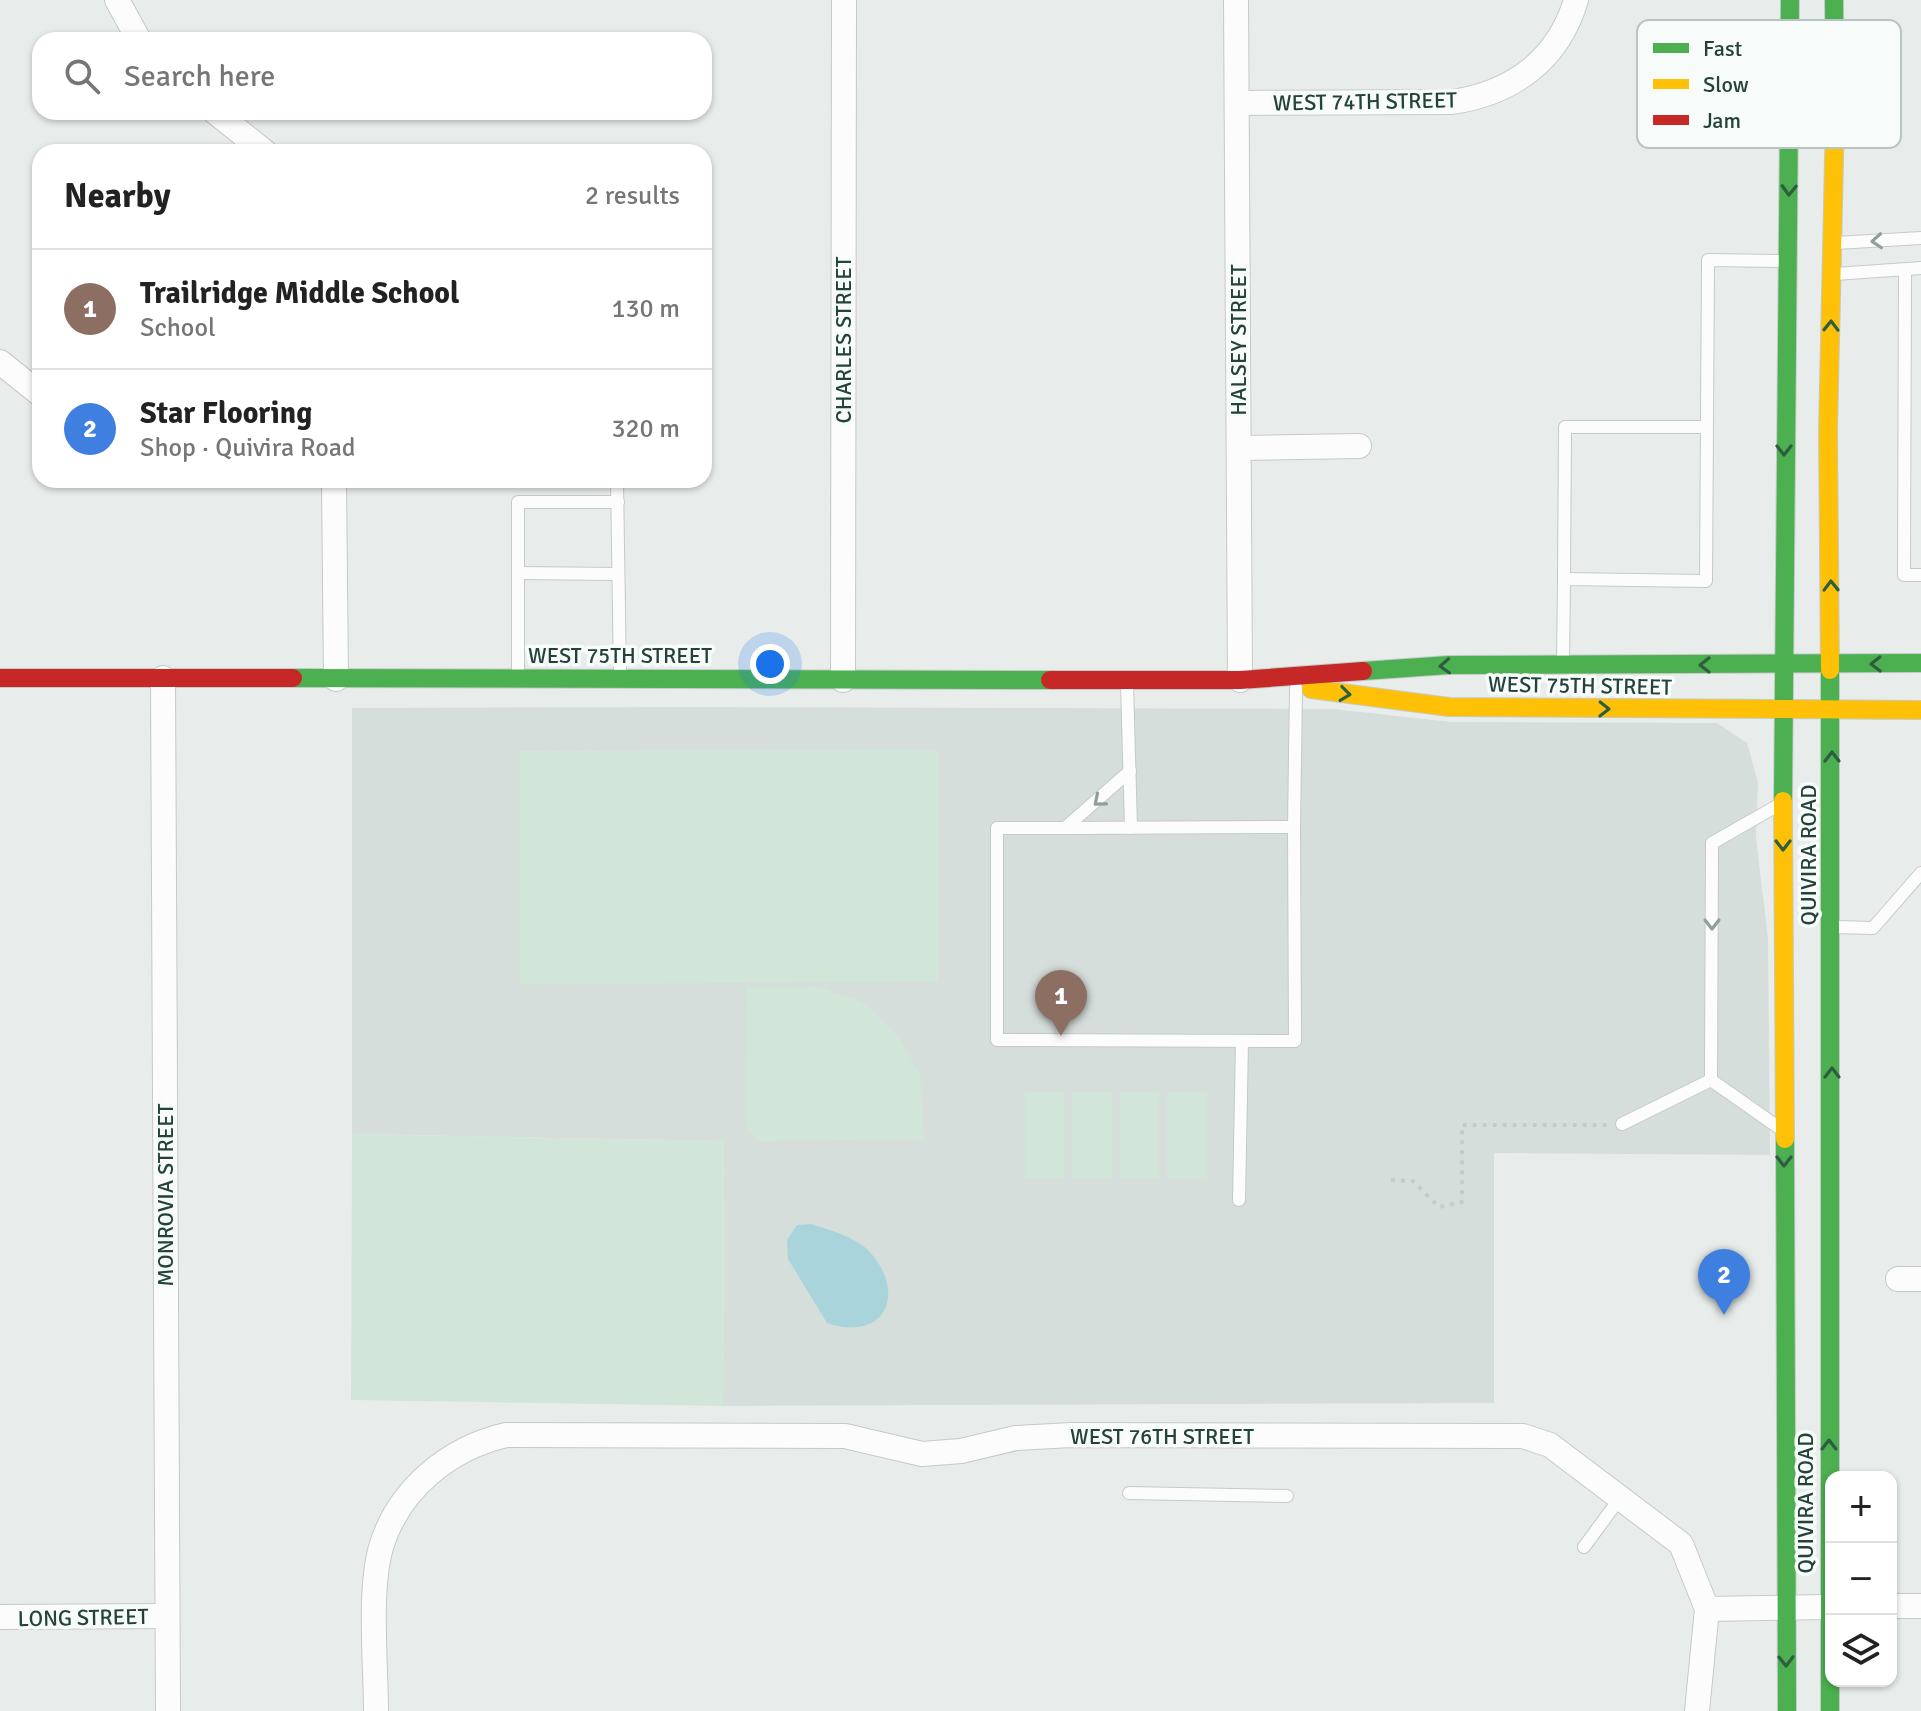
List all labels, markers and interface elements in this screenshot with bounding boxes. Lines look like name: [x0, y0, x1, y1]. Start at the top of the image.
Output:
legend: [1637, 20, 1901, 148]
search box: [32, 32, 712, 120]
text: Fast: [1703, 35, 1743, 62]
icon: search: [60, 54, 104, 98]
text: Search here: [124, 58, 275, 95]
text: Slow: [1703, 71, 1749, 98]
street label: WEST 74TH STREET: [1273, 86, 1457, 117]
text: Jam: [1703, 107, 1741, 134]
text: Nearby: [64, 175, 171, 217]
text: 2 results: [585, 180, 680, 212]
one-way arrow: [1780, 184, 1798, 197]
one-way arrow: [1870, 232, 1883, 249]
street label: CHARLES STREET: [830, 256, 857, 423]
street label: HALSEY STREET: [1225, 264, 1252, 416]
text: Trailridge Middle School: [140, 275, 459, 312]
text: 1: [83, 293, 97, 325]
text: 130 m: [611, 293, 680, 325]
text: School: [140, 312, 216, 344]
one-way arrow: [1822, 319, 1839, 332]
text: Star Flooring: [140, 395, 312, 432]
text: 2: [83, 413, 97, 445]
text: 320 m: [611, 413, 680, 445]
text: Shop · Quivira Road: [140, 432, 356, 464]
one-way arrow: [1775, 444, 1793, 457]
one-way arrow: [1822, 579, 1840, 592]
street label: WEST 75TH STREET: [528, 642, 712, 669]
your location: [750, 644, 790, 684]
one-way arrow: [1869, 655, 1882, 673]
one-way arrow: [1698, 656, 1711, 674]
one-way arrow: [1438, 657, 1451, 674]
street label: WEST 75TH STREET: [1488, 670, 1672, 701]
one-way arrow: [1338, 685, 1352, 702]
one-way arrow: [1598, 700, 1611, 718]
one-way arrow: [1823, 750, 1841, 763]
street label: QUIVIRA ROAD: [1795, 785, 1822, 925]
one-way arrow: [1093, 791, 1108, 806]
one-way arrow: [1774, 839, 1792, 852]
one-way arrow: [1703, 918, 1721, 931]
pin: 1: [1035, 970, 1087, 1036]
one-way arrow: [1823, 1066, 1840, 1079]
street label: MONROVIA STREET: [152, 1103, 179, 1287]
one-way arrow: [1775, 1155, 1793, 1168]
pin: 2: [1698, 1249, 1750, 1315]
street label: WEST 76TH STREET: [1070, 1423, 1254, 1450]
street label: QUIVIRA ROAD: [1792, 1433, 1819, 1573]
one-way arrow: [1821, 1438, 1838, 1451]
map controls: [1825, 1471, 1897, 1687]
button: +: [1825, 1471, 1897, 1543]
button: −: [1825, 1543, 1897, 1615]
street label: LONG STREET: [17, 1603, 149, 1632]
button: layers: [1825, 1615, 1897, 1687]
one-way arrow: [1777, 1655, 1795, 1668]

